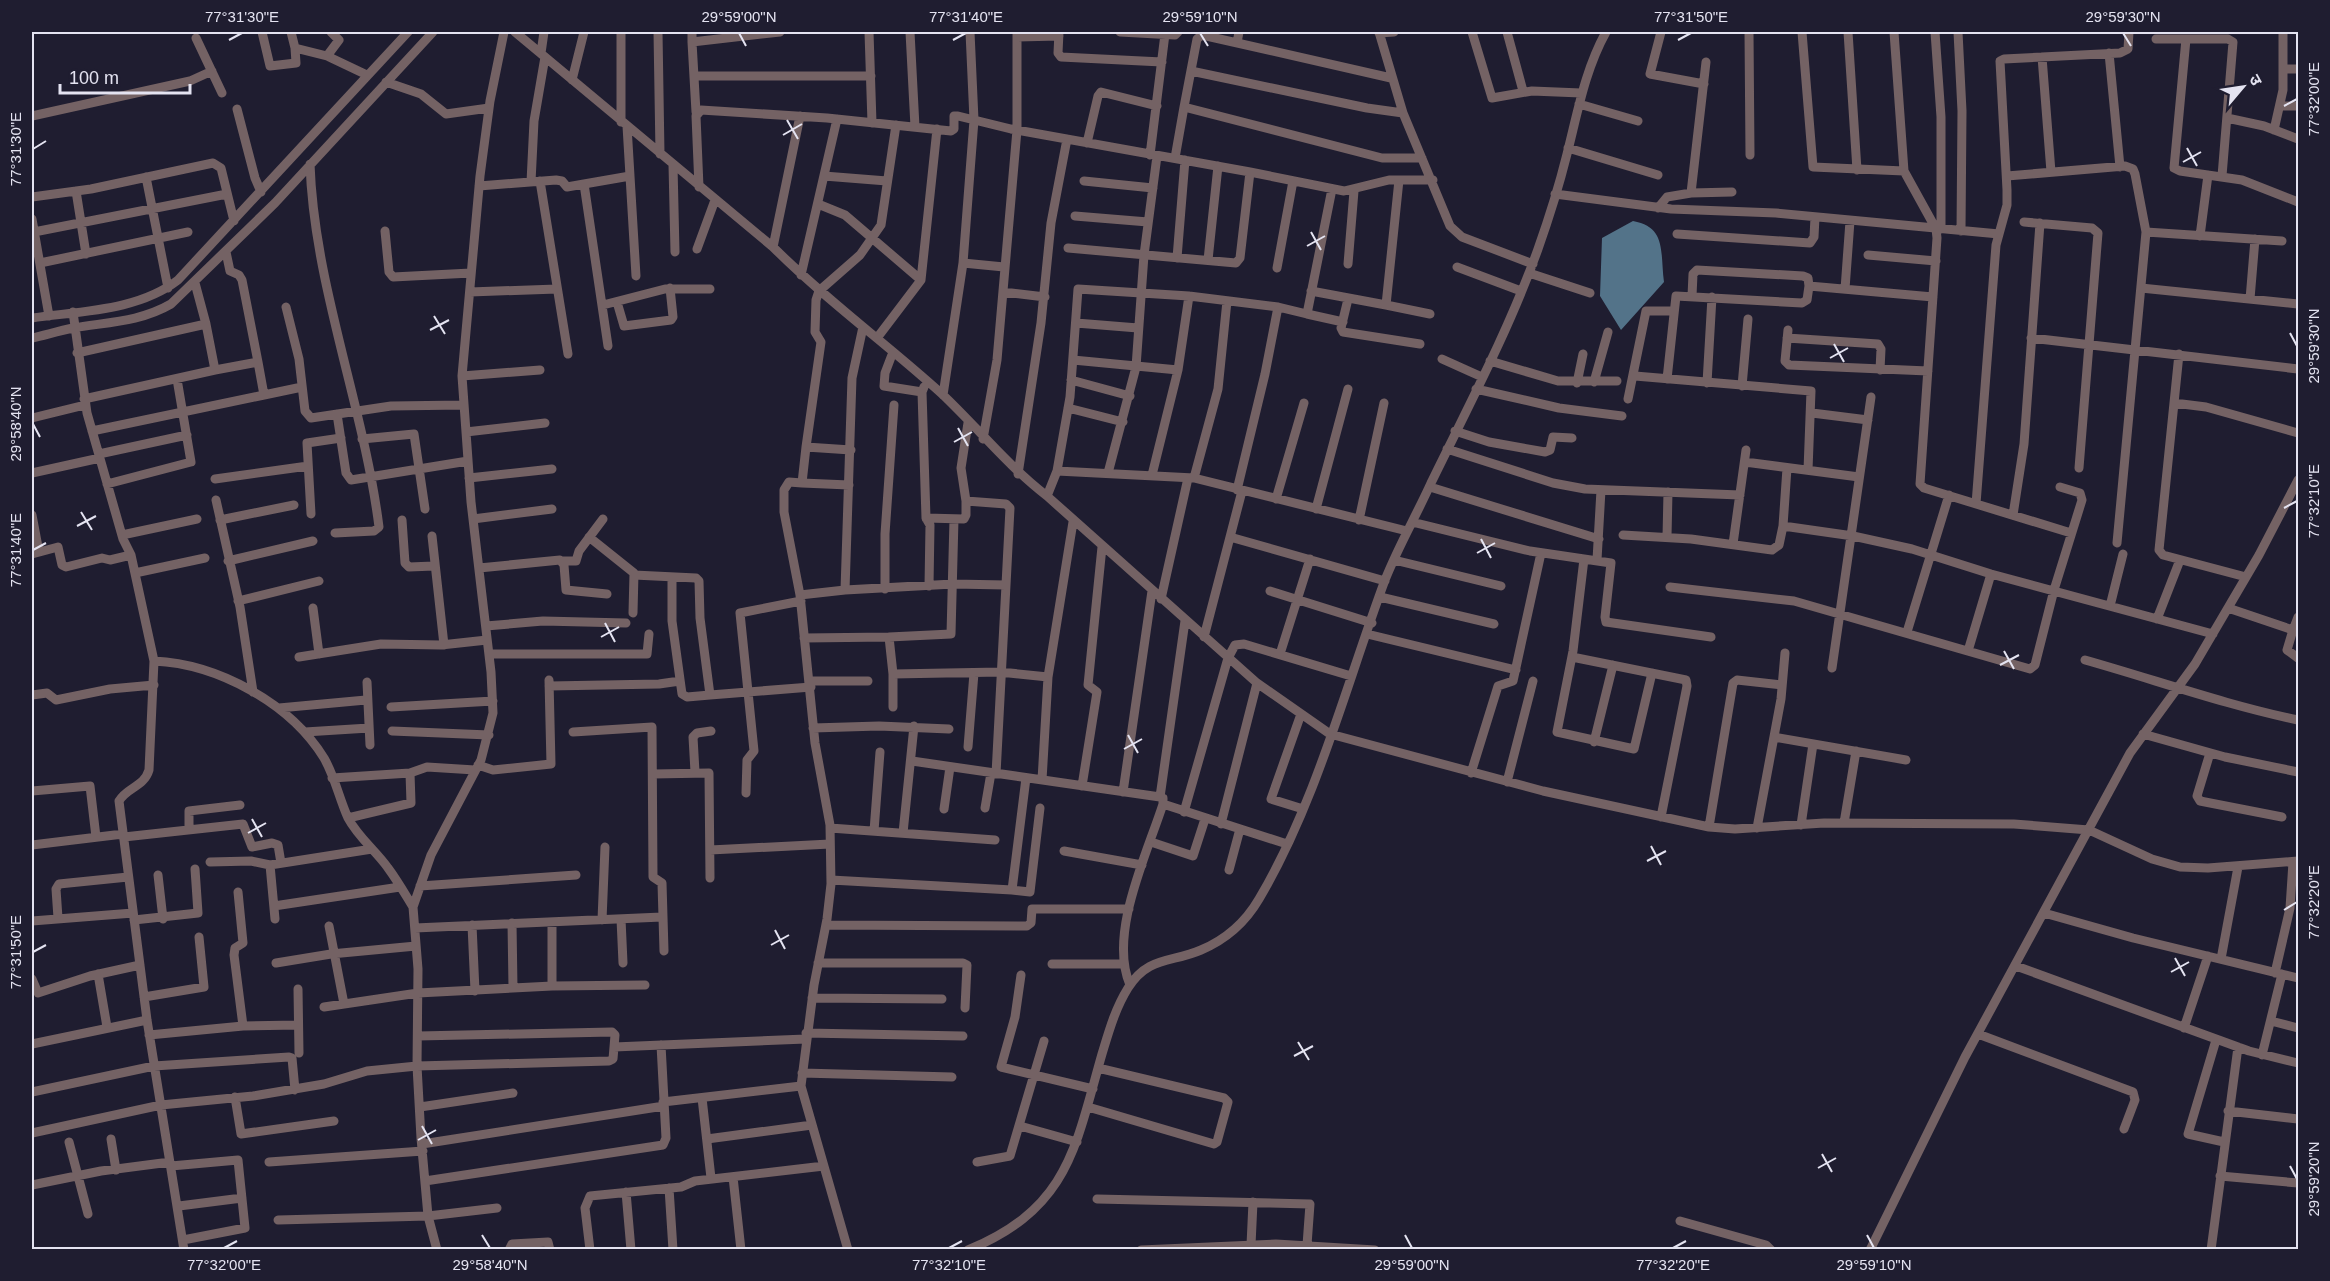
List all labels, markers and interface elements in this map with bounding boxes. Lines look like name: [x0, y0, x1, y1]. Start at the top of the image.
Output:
text: 77°31'30"E: [205, 8, 279, 25]
text: 29°59'00"N: [701, 8, 777, 25]
text: 77°31'40"E: [929, 8, 1003, 25]
text: 29°59'10"N: [1162, 8, 1238, 25]
text: 77°31'50"E: [1654, 8, 1728, 25]
text: 29°59'30"N: [2085, 8, 2161, 25]
scale bar: [60, 57, 190, 95]
north arrow: [2213, 57, 2273, 117]
text: 77°32'00"E: [2305, 62, 2322, 136]
text: 100 m: [69, 68, 119, 88]
text: उ: [2246, 72, 2266, 89]
text: 77°31'30"E: [7, 112, 24, 186]
text: 29°59'30"N: [2305, 308, 2322, 384]
text: 29°58'40"N: [7, 386, 24, 462]
text: 77°32'10"E: [2305, 464, 2322, 538]
text: 77°31'40"E: [7, 513, 24, 587]
text: 77°32'20"E: [2305, 865, 2322, 939]
text: 77°31'50"E: [7, 915, 24, 989]
text: 29°59'20"N: [2305, 1141, 2322, 1217]
text: 77°32'00"E: [187, 1256, 261, 1273]
text: 29°58'40"N: [452, 1256, 528, 1273]
text: 77°32'10"E: [912, 1256, 986, 1273]
text: 29°59'00"N: [1374, 1256, 1450, 1273]
text: 77°32'20"E: [1636, 1256, 1710, 1273]
text: 29°59'10"N: [1836, 1256, 1912, 1273]

